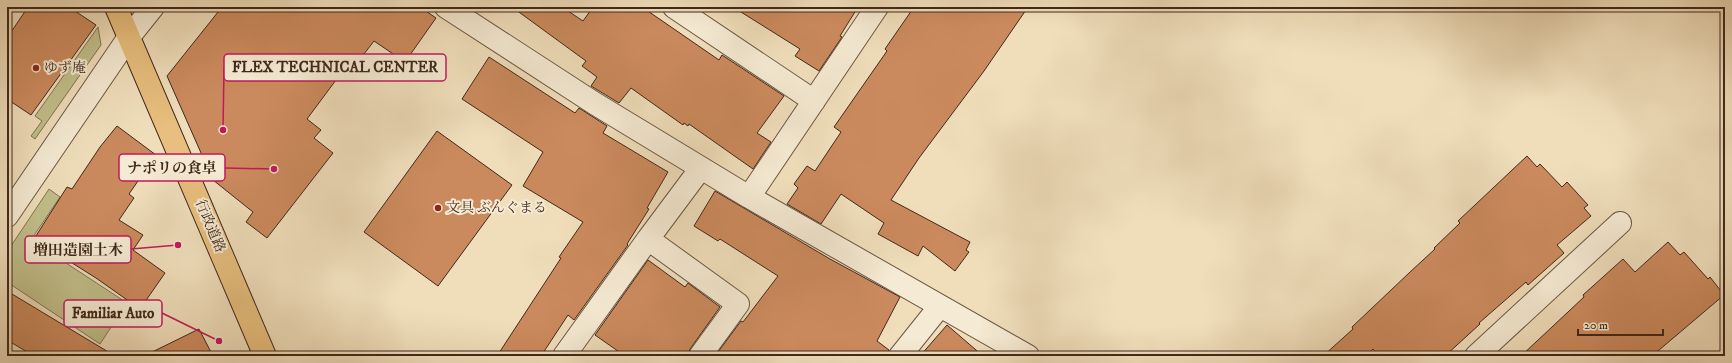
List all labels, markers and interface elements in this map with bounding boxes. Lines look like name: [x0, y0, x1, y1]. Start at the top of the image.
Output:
callout: FLEX TECHNICAL CENTER: [224, 54, 446, 81]
text: FLEX TECHNICAL CENTER: [232, 58, 439, 77]
place label: ゆず庵: [44, 59, 86, 77]
marker: ゆず庵: [31, 63, 41, 73]
callout: ナポリの食卓: [119, 154, 225, 181]
text: ナポリの食卓: [127, 159, 217, 178]
street label: 行政道路: [191, 197, 229, 255]
place label: 文具 ぶんぐまる: [446, 199, 547, 217]
marker: 文具 ぶんぐまる: [433, 203, 443, 213]
callout: 増田造園土木: [25, 236, 131, 263]
text: 増田造園土木: [33, 241, 123, 260]
callout: Familiar Auto: [64, 300, 162, 327]
text: Familiar Auto: [72, 304, 155, 323]
scale bar: [1578, 311, 1663, 337]
text: 20 m: [1584, 318, 1608, 333]

